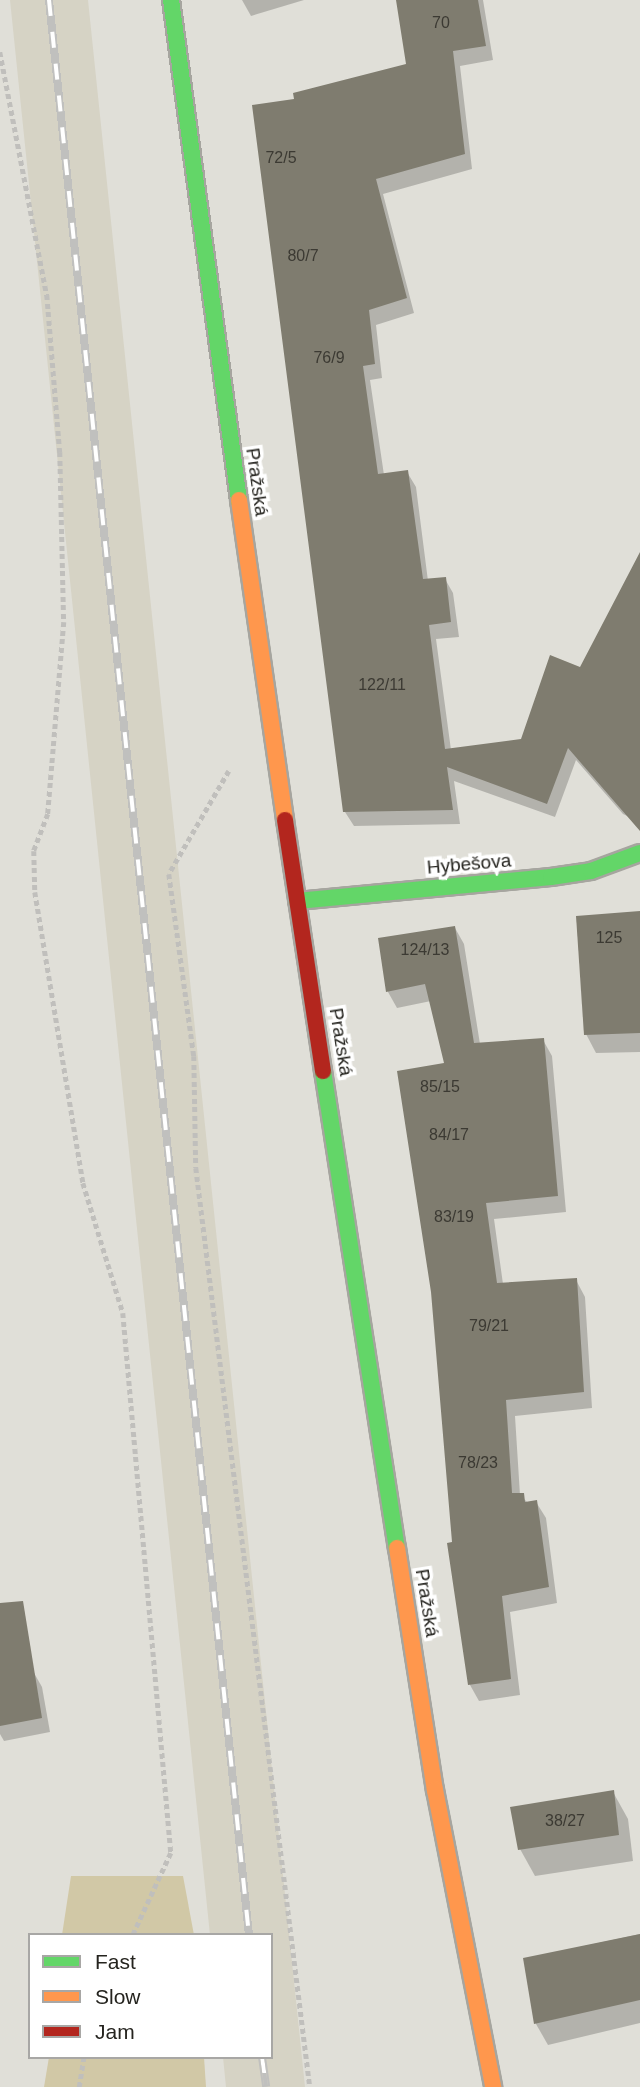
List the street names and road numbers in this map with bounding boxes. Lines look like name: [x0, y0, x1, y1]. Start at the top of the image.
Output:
street label: Pražská: [241, 446, 273, 518]
street label: Hybešova: [426, 849, 512, 879]
street label: Pražská: [324, 1006, 358, 1078]
street label: Pražská: [410, 1567, 444, 1639]

